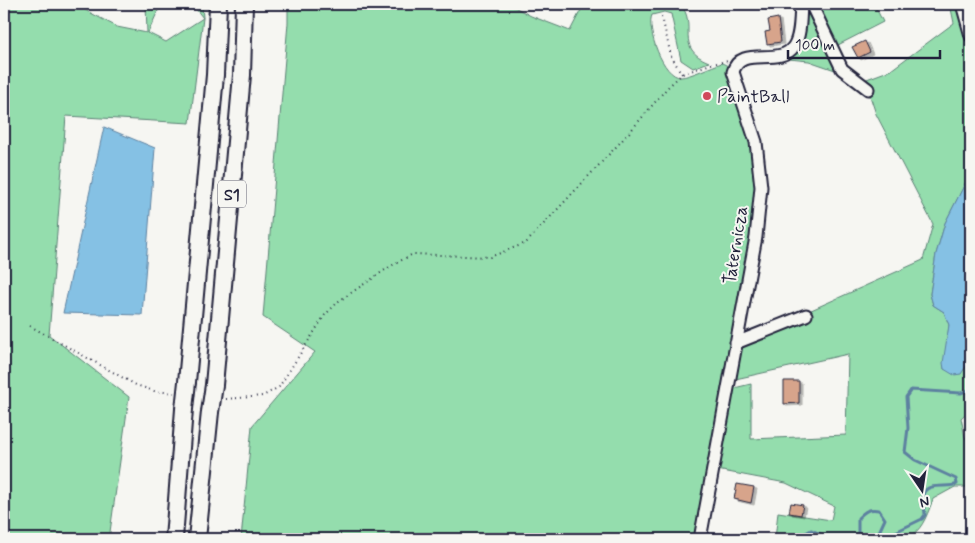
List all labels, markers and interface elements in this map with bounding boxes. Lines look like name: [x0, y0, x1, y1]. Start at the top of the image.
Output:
scale bar: [788, 28, 940, 60]
text: 100 m: [795, 36, 835, 56]
place label: PaintBall: [717, 85, 789, 109]
marker: PaintBall: [701, 90, 713, 102]
road number: S1: [218, 180, 246, 208]
street label: Taternicza: [718, 204, 754, 286]
north arrow: [898, 466, 948, 516]
text: N: [918, 492, 931, 512]

